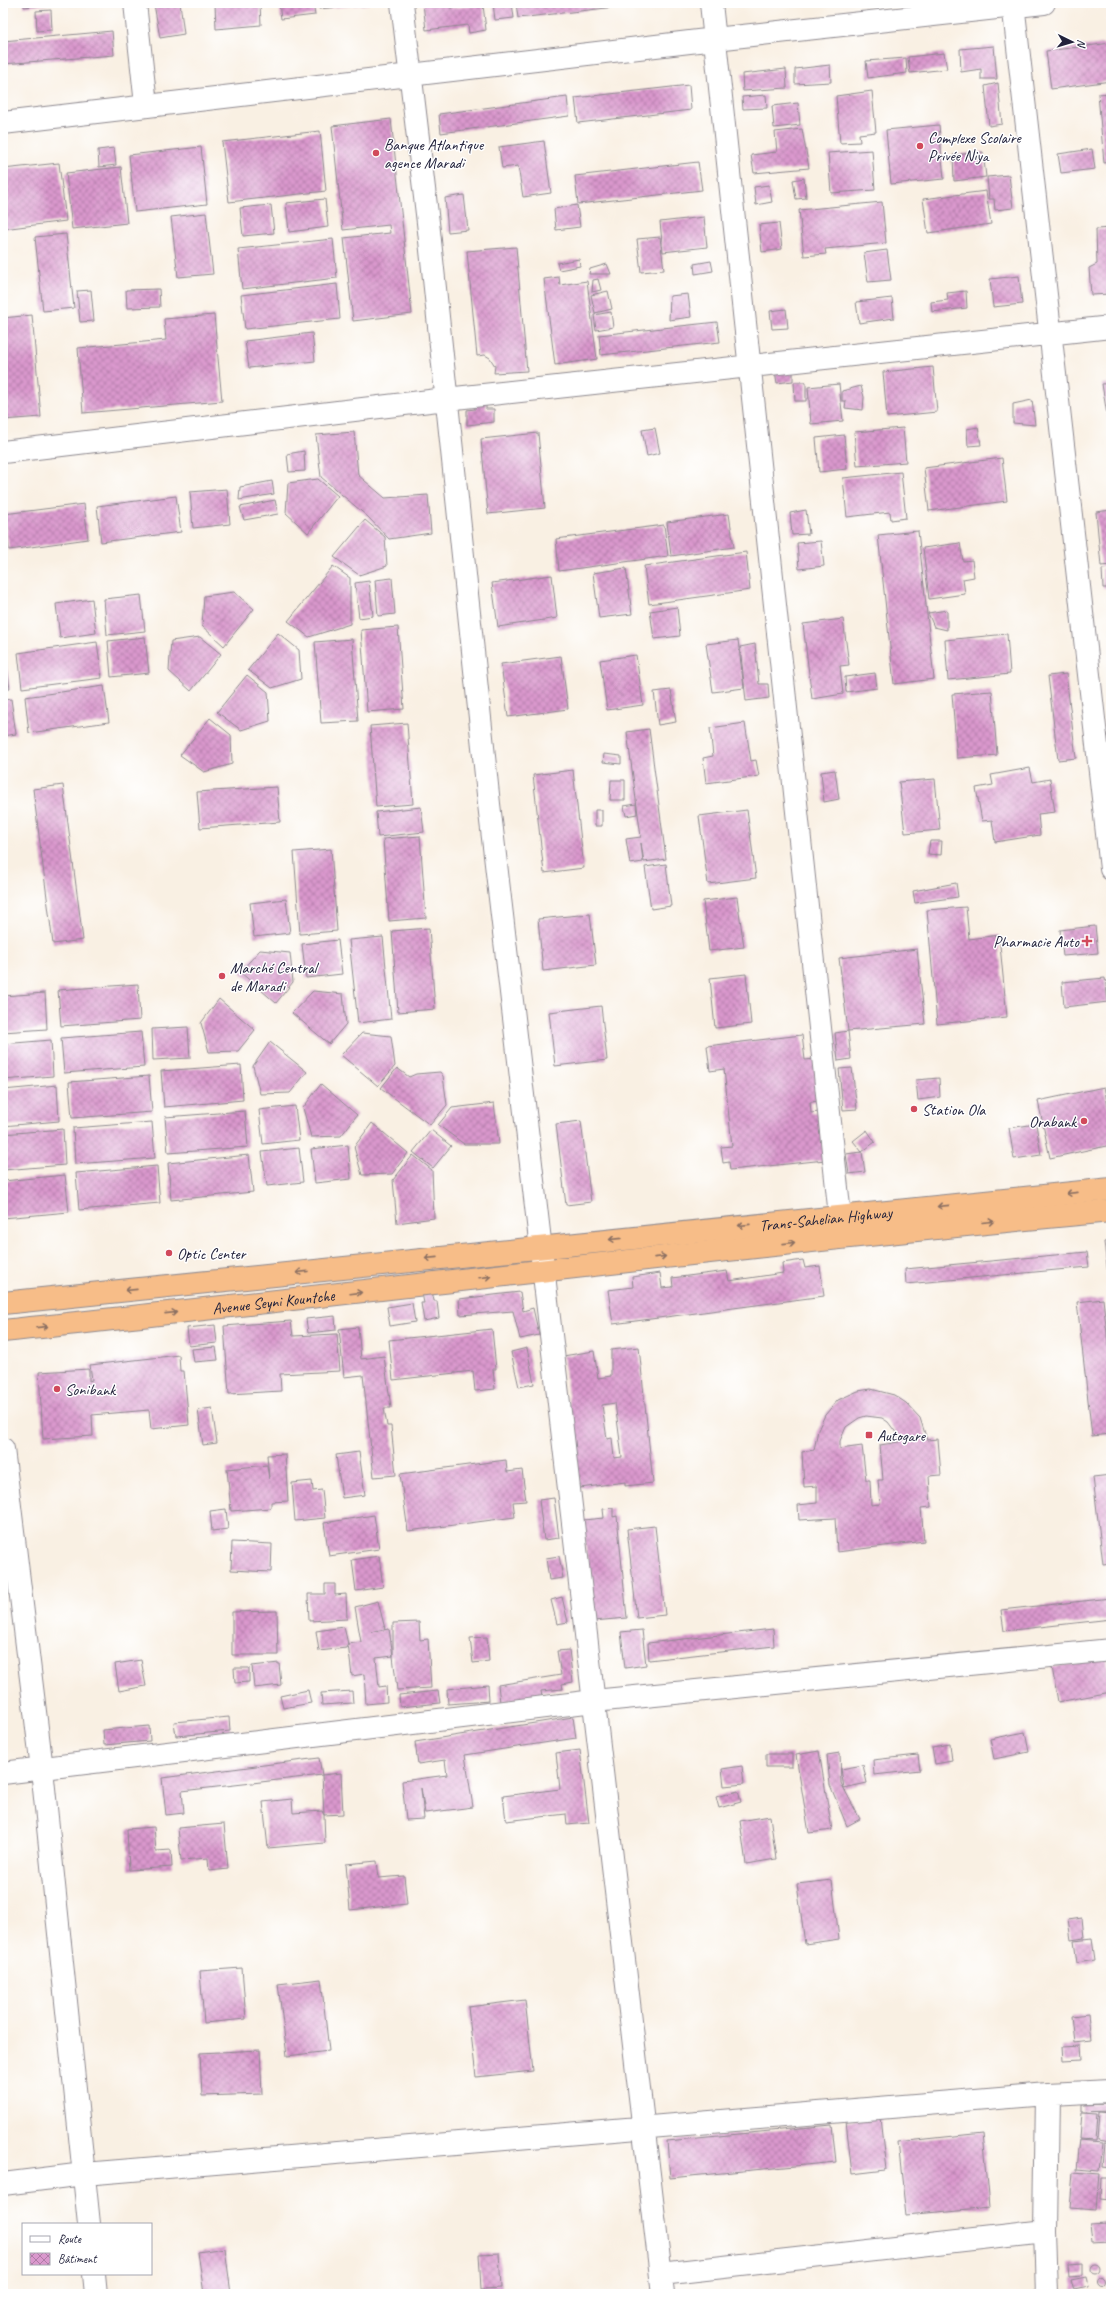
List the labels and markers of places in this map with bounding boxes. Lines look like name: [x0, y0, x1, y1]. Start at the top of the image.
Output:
place label: Complexe Scolaire Privée Niya: [928, 128, 1023, 166]
place label: Banque Atlantique agence Maradi: [384, 135, 485, 173]
marker: Complexe Scolaire Privée Niya: [915, 141, 925, 151]
marker: Banque Atlantique agence Maradi: [371, 148, 381, 158]
place label: Pharmacie Auto: [993, 932, 1080, 952]
marker: Pharmacie Auto: [1082, 936, 1092, 946]
place label: Marché Central de Maradi: [230, 958, 320, 996]
marker: Marché Central de Maradi: [217, 971, 227, 981]
place label: Station Ola: [922, 1100, 986, 1120]
marker: Station Ola: [909, 1104, 919, 1114]
place label: Orabank: [1029, 1112, 1077, 1132]
marker: Orabank: [1079, 1116, 1089, 1126]
place label: Optic Center: [177, 1244, 247, 1264]
marker: Optic Center: [164, 1248, 174, 1258]
place label: Sonibank: [65, 1380, 116, 1400]
marker: Sonibank: [52, 1384, 62, 1394]
place label: Autogare: [877, 1426, 927, 1446]
marker: Autogare: [864, 1430, 874, 1440]

